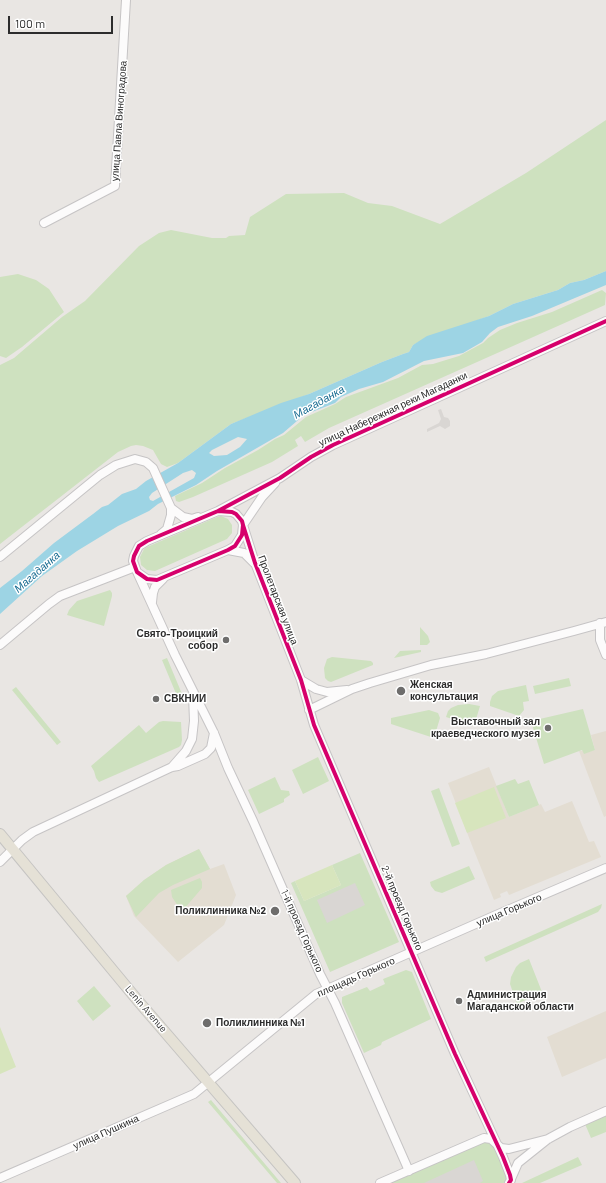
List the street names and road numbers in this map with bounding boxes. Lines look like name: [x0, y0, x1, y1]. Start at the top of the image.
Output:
street label: улица Павла Виноградова: [109, 60, 129, 182]
street label: улица Набережная реки Магаданки: [317, 369, 469, 449]
street label: Пролетарская улица: [255, 554, 301, 646]
street label: 2-й проезд Горького: [379, 864, 425, 952]
street label: 1-й проезд Горького: [278, 888, 326, 974]
street label: улица Горького: [475, 891, 543, 929]
street label: площадь Горького: [315, 954, 397, 1000]
street label: Lenin Avenue: [122, 983, 170, 1035]
street label: улица Пушкина: [71, 1112, 141, 1152]

